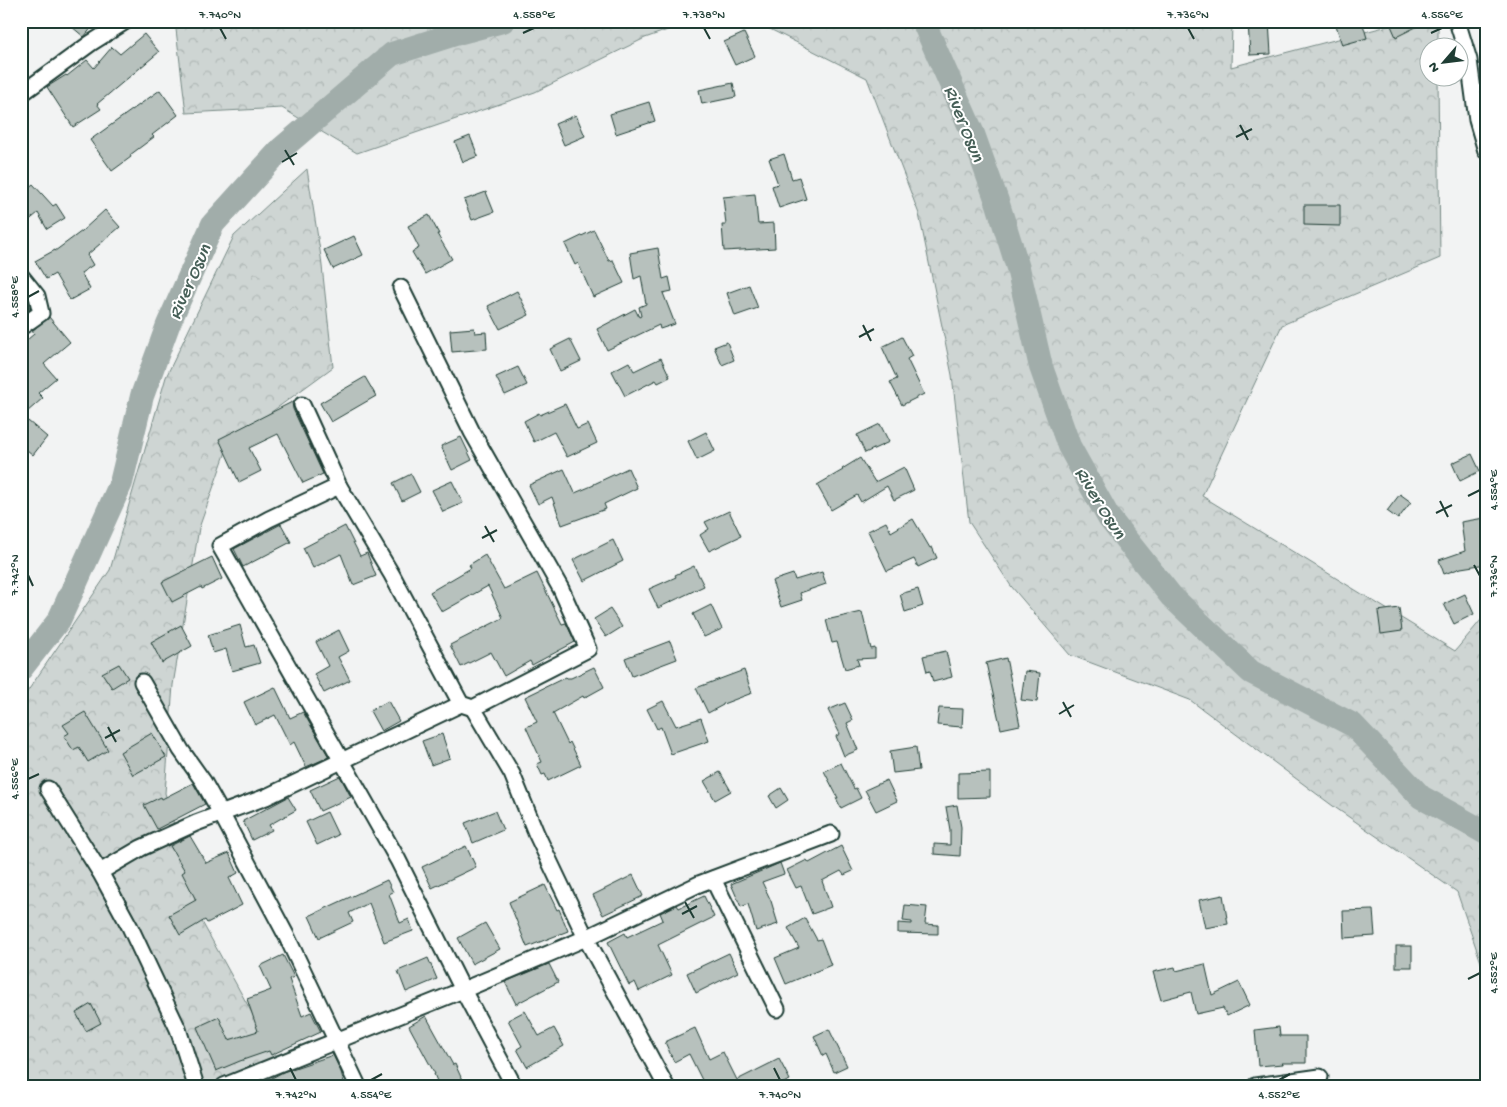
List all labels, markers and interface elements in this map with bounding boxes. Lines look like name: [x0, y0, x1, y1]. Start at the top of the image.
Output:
text: 7.740°N: [198, 9, 241, 23]
text: 4.558°E: [513, 9, 555, 23]
text: 7.738°N: [682, 9, 725, 23]
text: 7.736°N: [1166, 9, 1209, 23]
text: 4.556°E: [1421, 9, 1463, 23]
north arrow: [1420, 38, 1470, 88]
text: N: [1425, 59, 1444, 75]
water label: River Osun: [937, 83, 989, 167]
water label: River Osun: [164, 240, 218, 324]
text: 4.558°E: [9, 276, 23, 318]
water label: River Osun: [1068, 464, 1130, 545]
text: 4.554°E: [1488, 469, 1502, 510]
text: 7.742°N: [9, 554, 23, 597]
text: 7.736°N: [1488, 555, 1502, 598]
text: 4.556°E: [9, 758, 23, 800]
text: 4.552°E: [1488, 952, 1502, 993]
text: 7.742°N: [274, 1089, 317, 1103]
text: 4.554°E: [351, 1089, 392, 1103]
text: 7.740°N: [758, 1089, 801, 1103]
text: 4.552°E: [1259, 1089, 1300, 1103]

